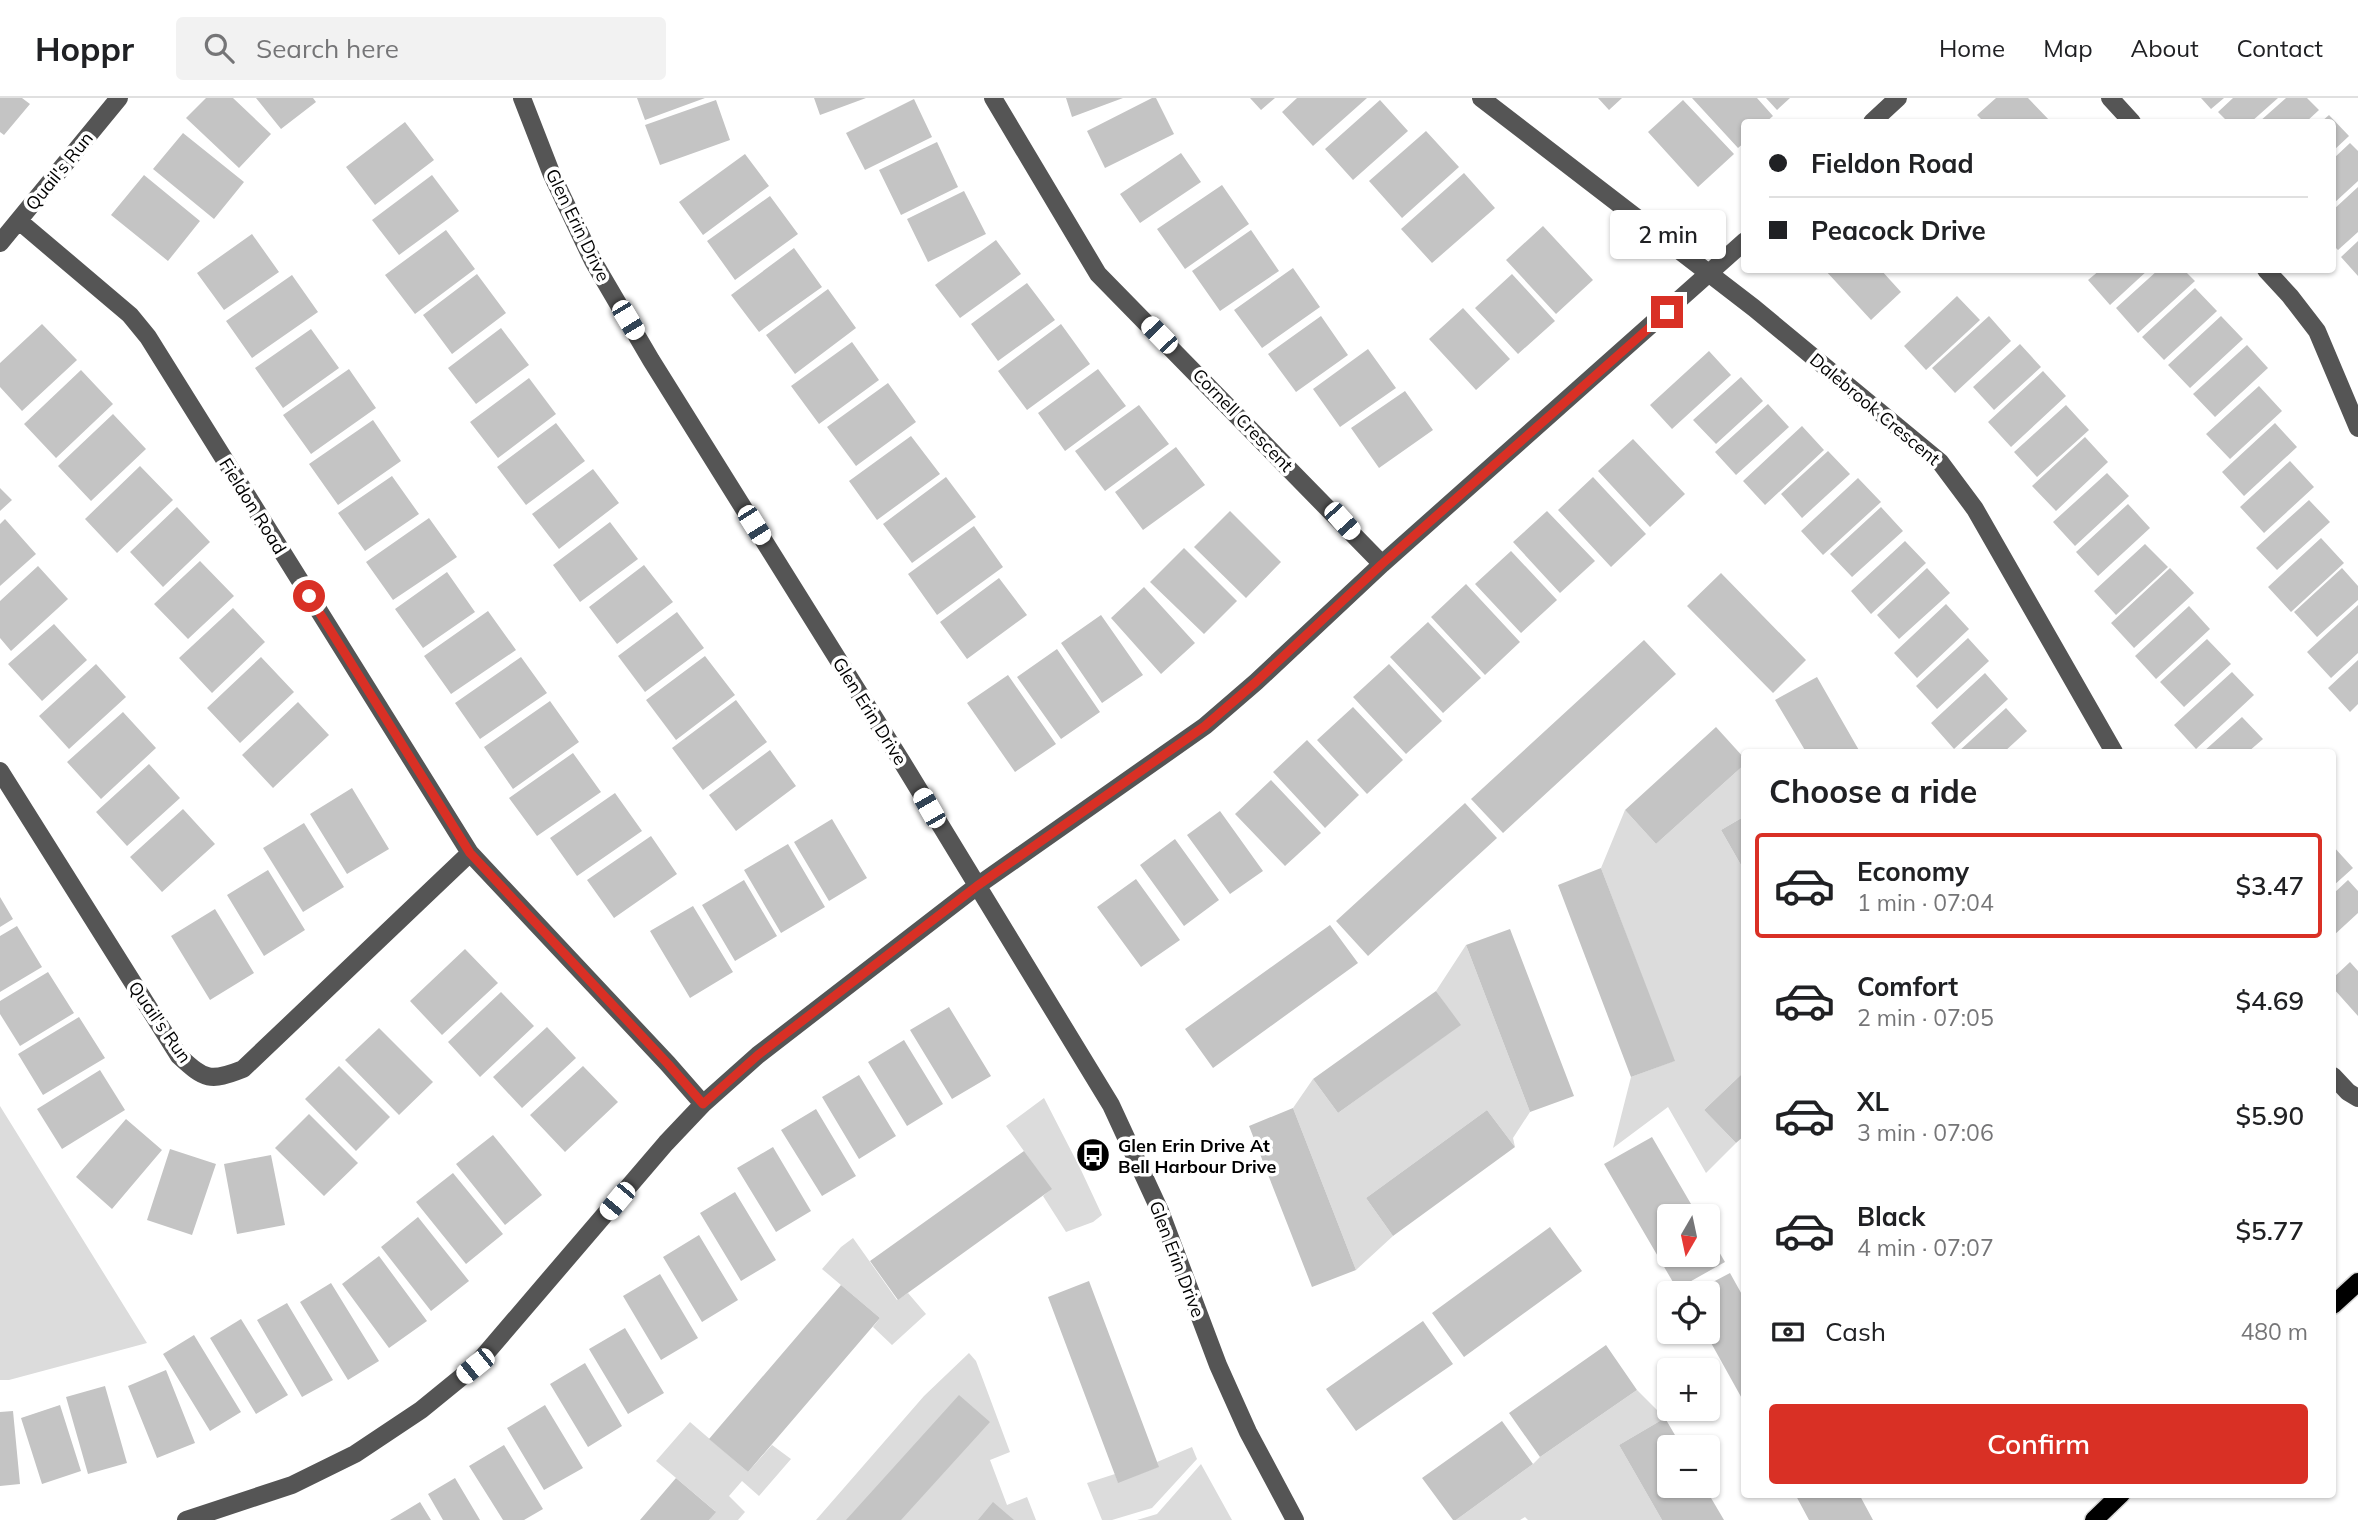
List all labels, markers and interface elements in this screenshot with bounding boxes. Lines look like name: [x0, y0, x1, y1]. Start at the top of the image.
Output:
search box: [176, 17, 666, 80]
text: Hoppr: [35, 28, 134, 69]
icon: search: [200, 29, 238, 67]
text: Search here: [256, 32, 399, 65]
text: Home: [1939, 33, 2005, 63]
text: Map: [2043, 33, 2093, 63]
text: About: [2131, 33, 2199, 63]
text: Contact: [2237, 33, 2323, 63]
street label: Quail's Run: [20, 127, 98, 215]
text: Fieldon Road: [1811, 147, 1974, 180]
street label: Glen Erin Drive: [541, 165, 615, 285]
callout: 2 min: [1609, 211, 1725, 260]
text: Peacock Drive: [1811, 214, 1986, 247]
text: 2 min: [1638, 220, 1698, 249]
route end: [1651, 296, 1683, 328]
car: [609, 297, 648, 343]
car: [1137, 313, 1182, 357]
street label: Dalebrook Crescent: [1805, 348, 1945, 470]
street label: Cornell Crescent: [1188, 363, 1298, 477]
street label: Fieldon Road: [214, 454, 292, 558]
car: [1321, 498, 1364, 544]
car: [734, 502, 775, 548]
route start: [293, 580, 325, 612]
street label: Glen Erin Drive: [828, 653, 912, 769]
text: Choose a ride: [1769, 771, 1977, 811]
car: [910, 785, 949, 831]
icon: car: [1773, 854, 1836, 917]
text: Economy: [1857, 855, 1969, 888]
text: $3.47: [2235, 869, 2304, 902]
text: 1 min · 07:04: [1857, 888, 1994, 917]
icon: car: [1773, 969, 1836, 1032]
text: Comfort: [1857, 970, 1958, 1003]
street label: Quail's Run: [123, 977, 197, 1067]
text: $4.69: [2235, 984, 2304, 1017]
text: 2 min · 07:05: [1857, 1003, 1994, 1032]
icon: car: [1773, 1084, 1836, 1147]
text: XL: [1857, 1085, 1889, 1118]
text: $5.90: [2235, 1099, 2304, 1132]
text: 3 min · 07:06: [1857, 1118, 1994, 1147]
place label: Glen Erin Drive At Bell Harbour Drive: [1118, 1134, 1276, 1178]
bus stop icon: Glen Erin Drive At Bell Harbour Drive: [1074, 1136, 1112, 1174]
car: [596, 1178, 639, 1224]
street label: Glen Erin Drive: [1144, 1198, 1210, 1320]
icon: car: [1773, 1199, 1836, 1262]
text: Black: [1857, 1200, 1925, 1233]
north arrow: [1657, 1204, 1720, 1267]
map controls: [1657, 1204, 1720, 1498]
text: $5.77: [2235, 1214, 2304, 1247]
text: 4 min · 07:07: [1857, 1233, 1994, 1262]
button: locate: [1657, 1281, 1720, 1344]
icon: cash: [1769, 1313, 1807, 1351]
text: Cash: [1825, 1315, 1886, 1348]
text: 480 m: [2240, 1317, 2308, 1346]
car: [453, 1345, 498, 1387]
button: +: [1657, 1358, 1720, 1421]
button: Confirm: [1769, 1404, 2308, 1484]
button: −: [1657, 1435, 1720, 1498]

